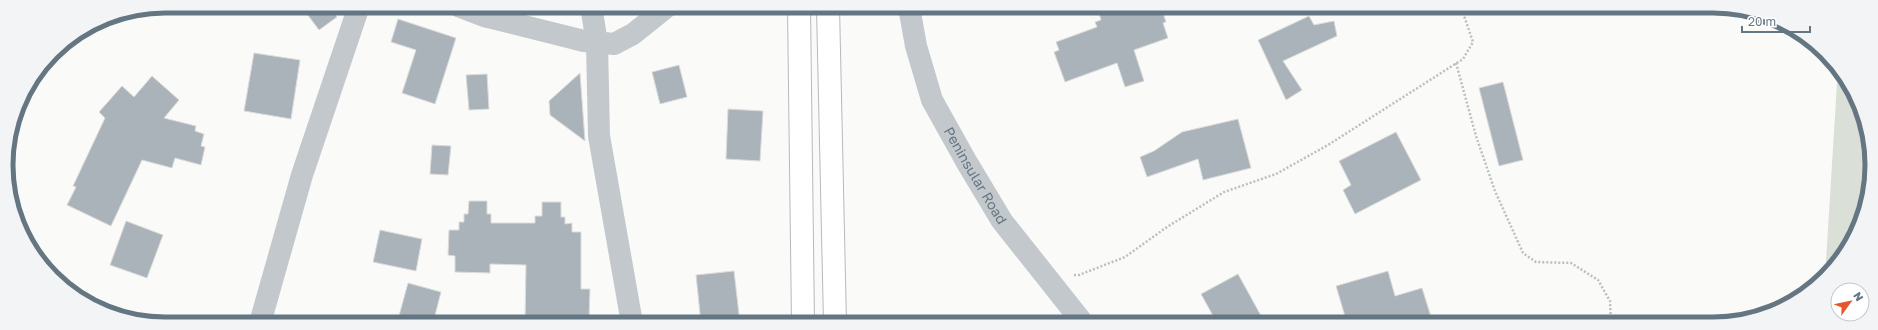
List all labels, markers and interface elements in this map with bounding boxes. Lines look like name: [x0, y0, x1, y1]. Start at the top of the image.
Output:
scale bar: [1742, 8, 1810, 34]
text: 20 m: [1748, 14, 1776, 29]
street label: Peninsular Road: [941, 124, 1011, 227]
north arrow: [1830, 282, 1870, 322]
text: N: [1851, 289, 1867, 303]

